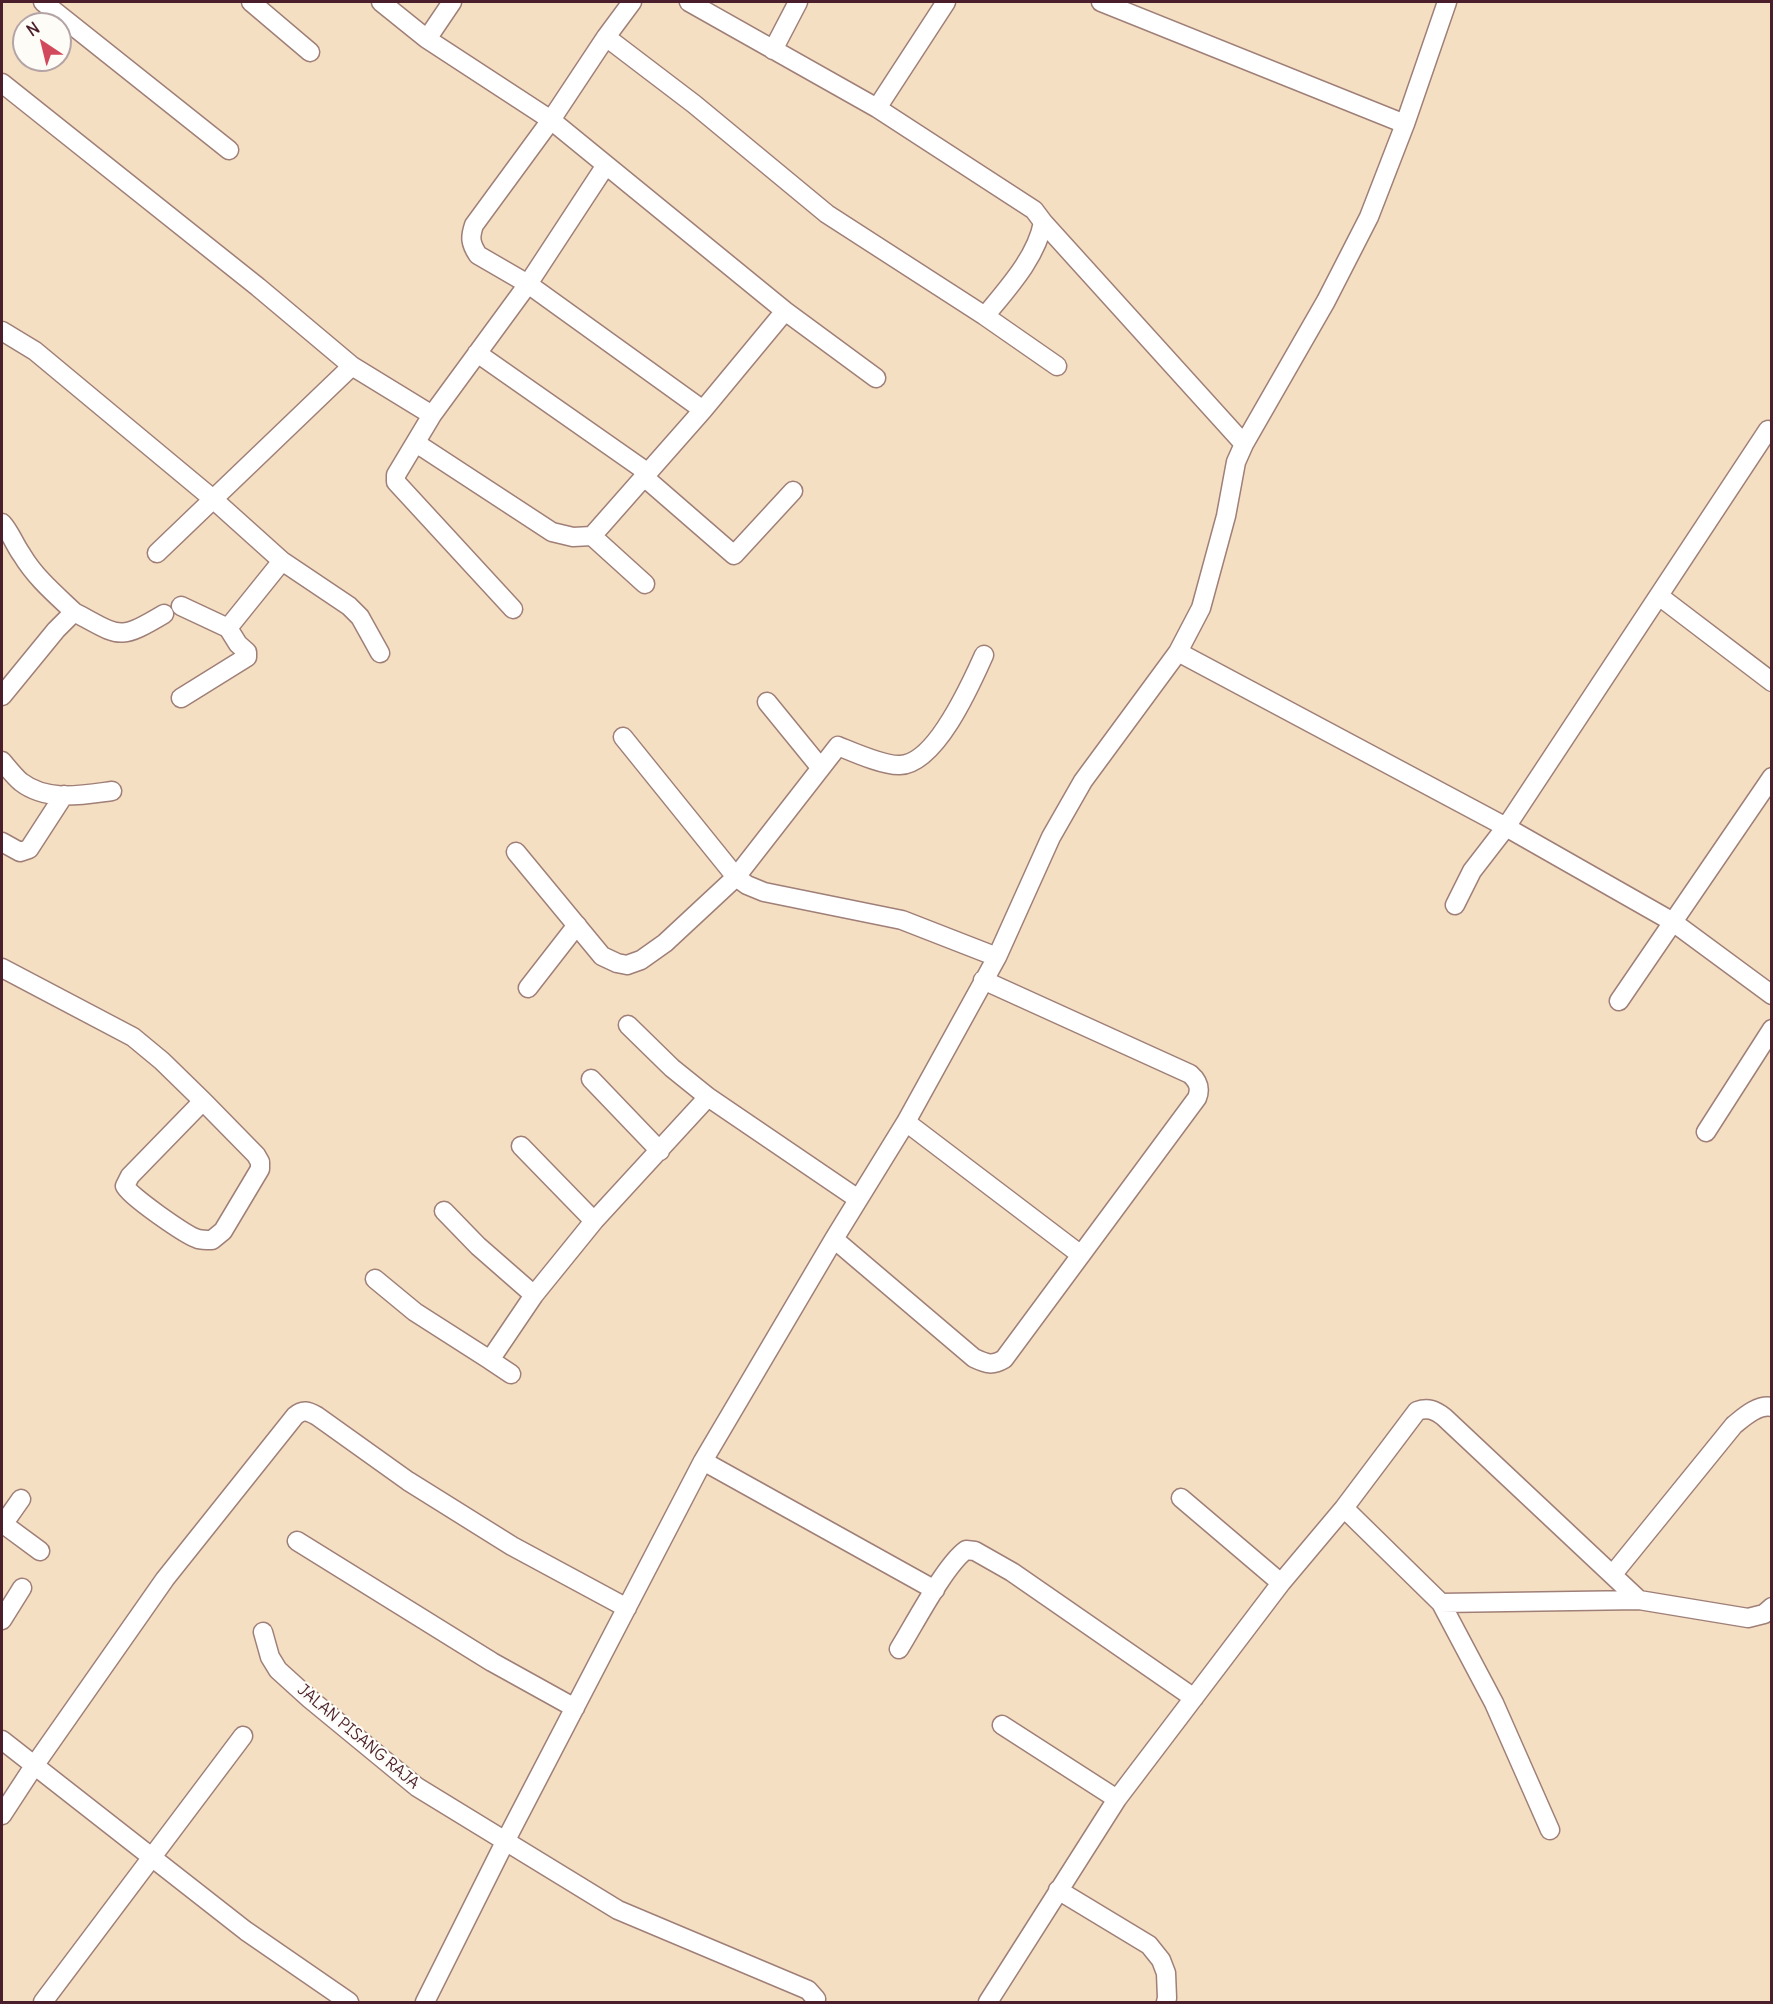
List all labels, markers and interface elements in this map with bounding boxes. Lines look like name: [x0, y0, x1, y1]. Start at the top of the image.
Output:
north arrow: [12, 12, 72, 72]
text: N: [23, 18, 43, 40]
street label: JALAN PISANG RAJA: [293, 1680, 423, 1794]

